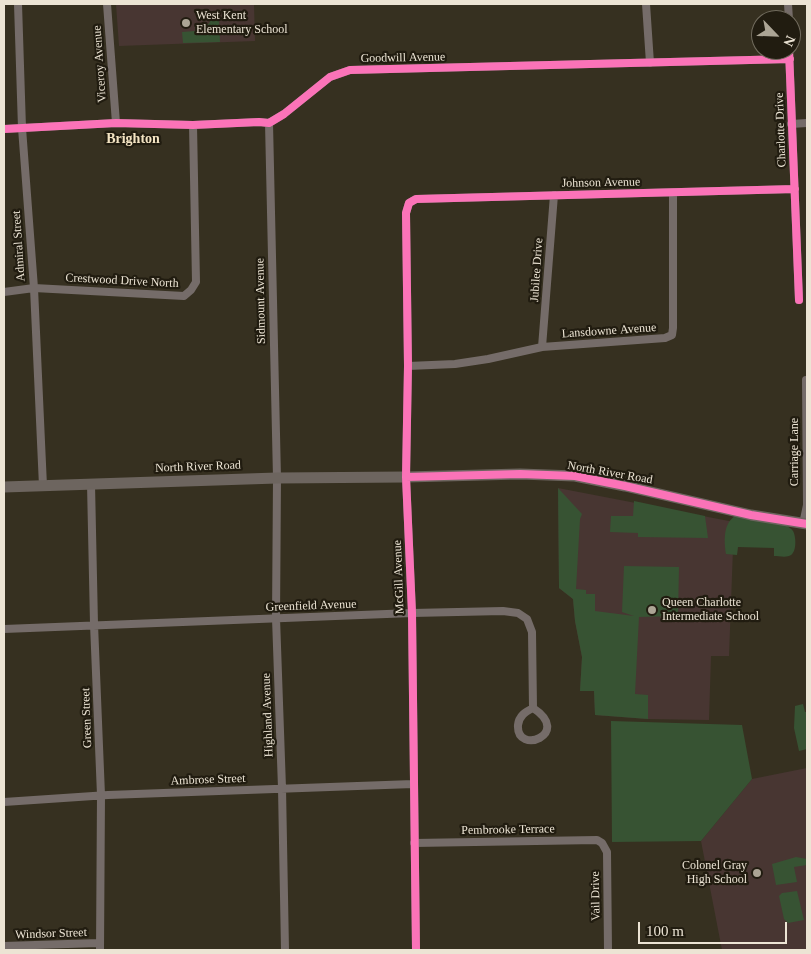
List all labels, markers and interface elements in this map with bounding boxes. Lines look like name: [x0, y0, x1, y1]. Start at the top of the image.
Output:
place label: West Kent Elementary School: [196, 9, 288, 37]
north arrow: [751, 10, 801, 60]
marker: West Kent Elementary School: [180, 17, 192, 29]
street label: Viceroy Avenue: [90, 25, 110, 103]
text: N: [780, 33, 798, 49]
street label: Goodwill Avenue: [360, 50, 446, 66]
street label: Charlotte Drive: [772, 92, 790, 168]
district label: Brighton: [106, 131, 160, 147]
street label: Johnson Avenue: [561, 175, 641, 191]
street label: Admiral Street: [9, 210, 29, 282]
street label: Jubilee Drive: [528, 237, 546, 303]
street label: Sidmount Avenue: [253, 258, 269, 344]
street label: Crestwood Drive North: [65, 271, 179, 291]
street label: Lansdowne Avenue: [561, 321, 657, 341]
street label: Carriage Lane: [788, 418, 802, 486]
street label: North River Road: [155, 458, 241, 476]
street label: North River Road: [566, 458, 654, 488]
street label: McGill Avenue: [391, 540, 407, 614]
place label: Queen Charlotte Intermediate School: [662, 596, 759, 624]
street label: Greenfield Avenue: [265, 597, 357, 615]
marker: Queen Charlotte Intermediate School: [646, 604, 658, 616]
street label: Highland Avenue: [259, 673, 277, 757]
street label: Green Street: [79, 688, 95, 748]
street label: Ambrose Street: [170, 771, 246, 789]
street label: Pembrooke Terrace: [461, 822, 555, 838]
place label: Colonel Gray High School: [682, 859, 747, 887]
marker: Colonel Gray High School: [751, 867, 763, 879]
street label: Vail Drive: [588, 871, 604, 921]
scale bar: [641, 912, 790, 944]
text: 100 m: [646, 923, 684, 939]
street label: Windsor Street: [15, 926, 87, 942]

